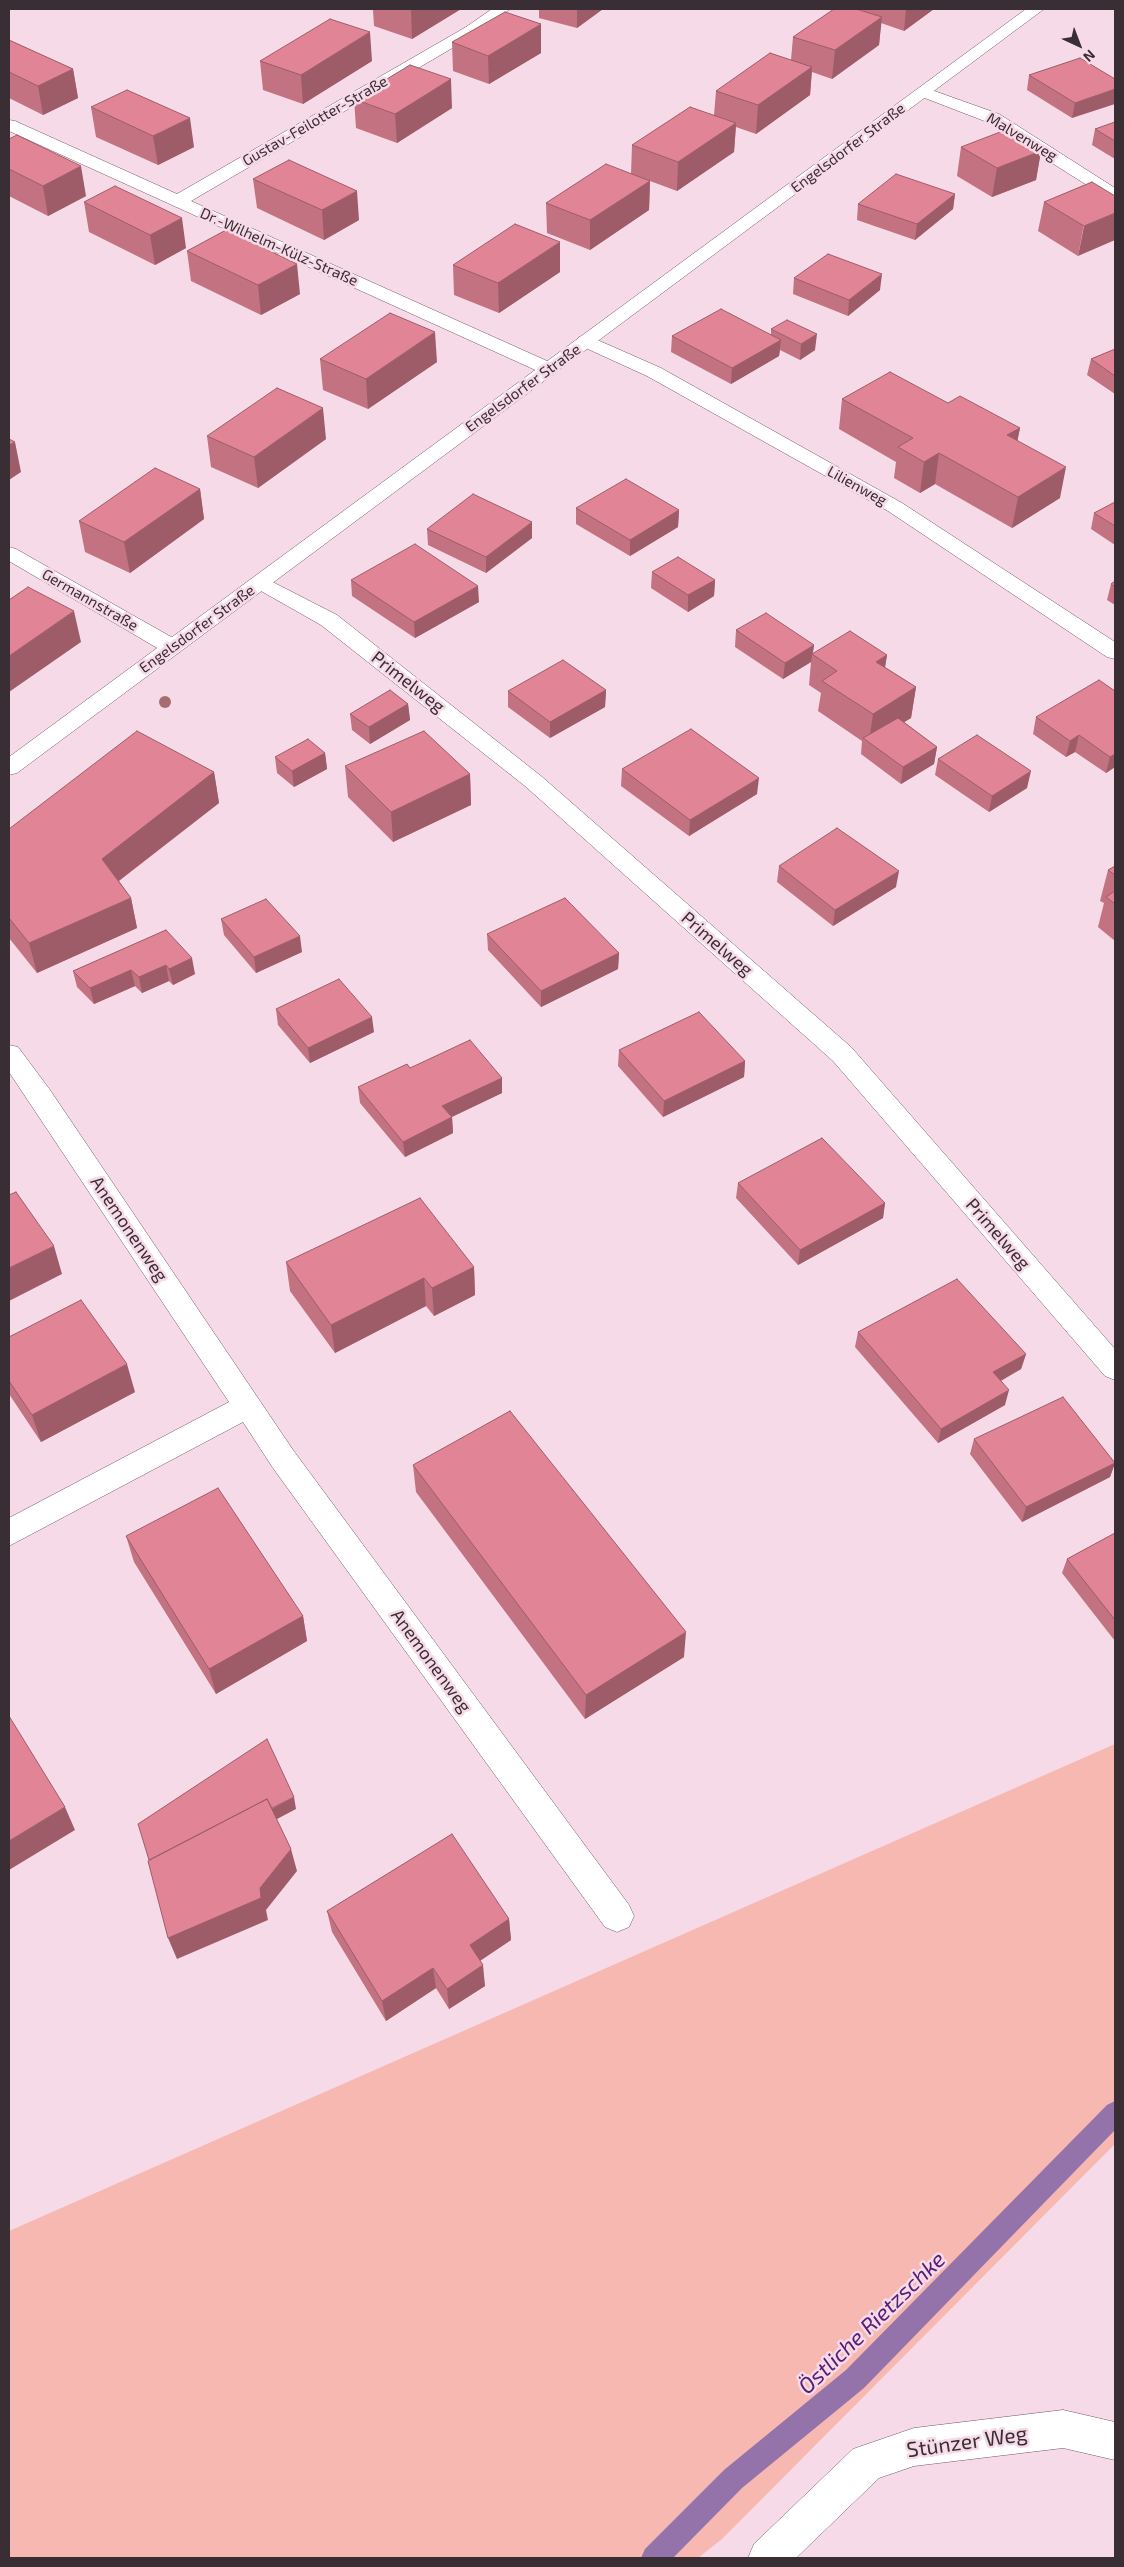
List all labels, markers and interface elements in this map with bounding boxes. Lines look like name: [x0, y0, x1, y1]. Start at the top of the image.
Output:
north arrow: [1054, 20, 1104, 70]
text: N: [1080, 47, 1099, 66]
street label: Gustav-Feilotter-Straße: [239, 72, 391, 170]
street label: Engelsdorfer Straße: [787, 99, 909, 197]
street label: Malvenweg: [984, 109, 1060, 165]
street label: Dr.-Wilhelm-Külz-Straße: [197, 204, 361, 290]
street label: Engelsdorfer Straße: [462, 340, 584, 436]
street label: Lilienweg: [824, 462, 890, 510]
street label: Germannstraße: [39, 565, 141, 635]
street label: Engelsdorfer Straße: [136, 581, 258, 677]
street label: Primelweg: [367, 647, 449, 717]
street label: Primelweg: [677, 907, 757, 981]
street label: Anemonenweg: [86, 1172, 172, 1286]
street label: Primelweg: [961, 1194, 1035, 1274]
street label: Anemonenweg: [386, 1605, 476, 1717]
water label: Östliche Rietzschke: [793, 2246, 951, 2400]
street label: Stünzer Weg: [905, 2421, 1029, 2463]

